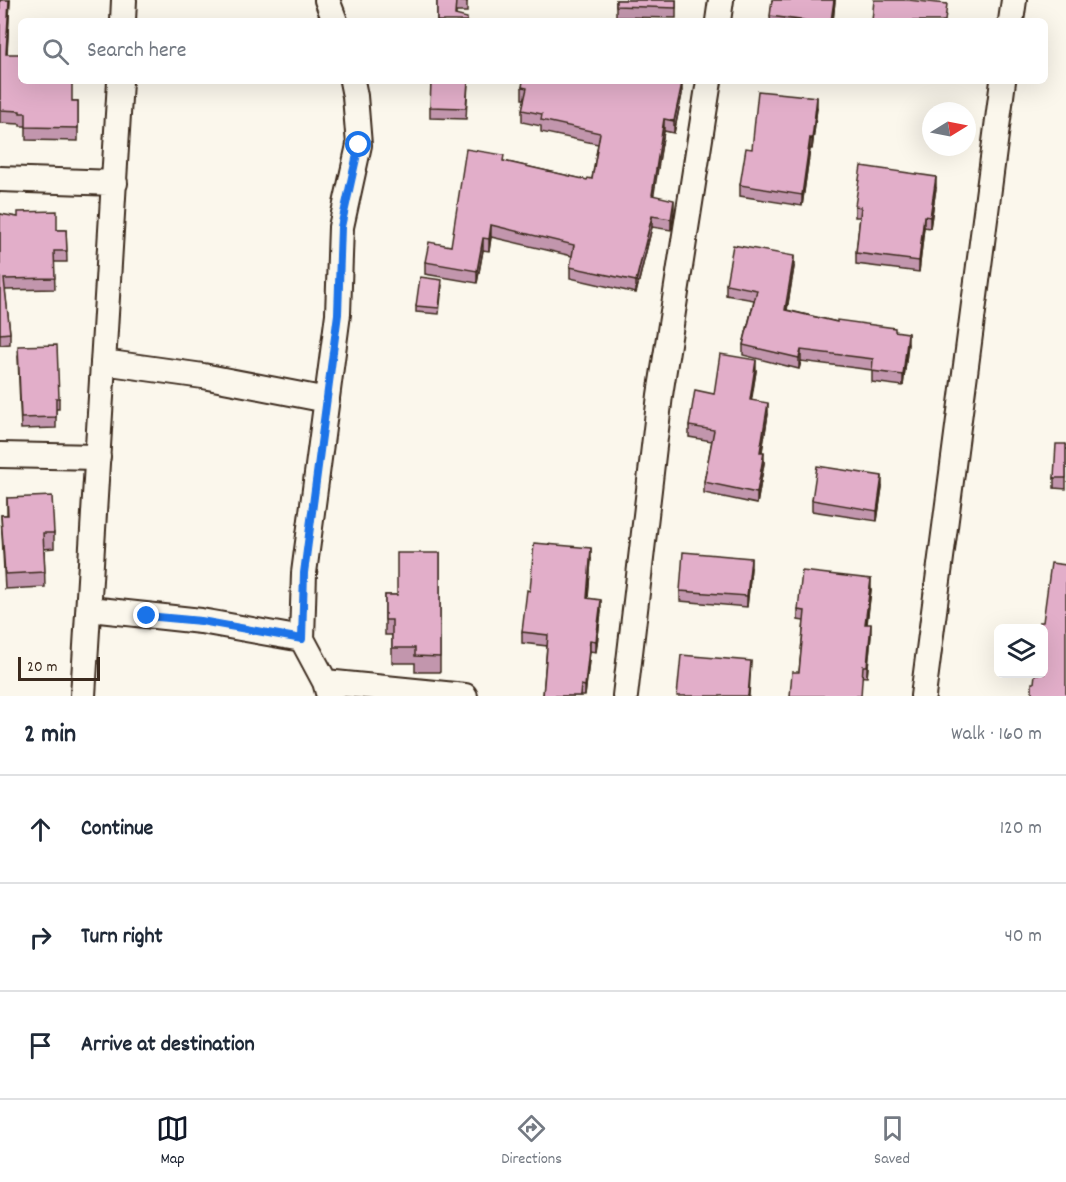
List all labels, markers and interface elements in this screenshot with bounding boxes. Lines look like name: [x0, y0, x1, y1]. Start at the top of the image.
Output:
search box: [18, 18, 1048, 84]
icon: search: [39, 35, 72, 68]
text: Search here: [87, 36, 186, 67]
north arrow: [922, 102, 976, 156]
route start: [345, 131, 371, 157]
route end: [133, 602, 159, 628]
map controls: [994, 624, 1048, 678]
button: layers: [994, 624, 1048, 678]
scale bar: [18, 654, 100, 682]
text: 20 m: [27, 656, 57, 679]
text: 2 min: [24, 717, 76, 754]
text: Walk · 160 m: [951, 721, 1042, 749]
icon: ahead: [24, 813, 57, 846]
text: Continue: [81, 814, 153, 845]
text: 120 m: [1000, 815, 1042, 843]
icon: right: [24, 921, 57, 954]
text: Turn right: [81, 922, 163, 953]
text: 40 m: [1004, 923, 1042, 951]
icon: arrive: [24, 1029, 57, 1062]
text: Arrive at destination: [81, 1030, 255, 1061]
tab: Map: [156, 1112, 189, 1171]
tab: Directions: [501, 1112, 562, 1171]
tab: Saved: [874, 1112, 910, 1171]

